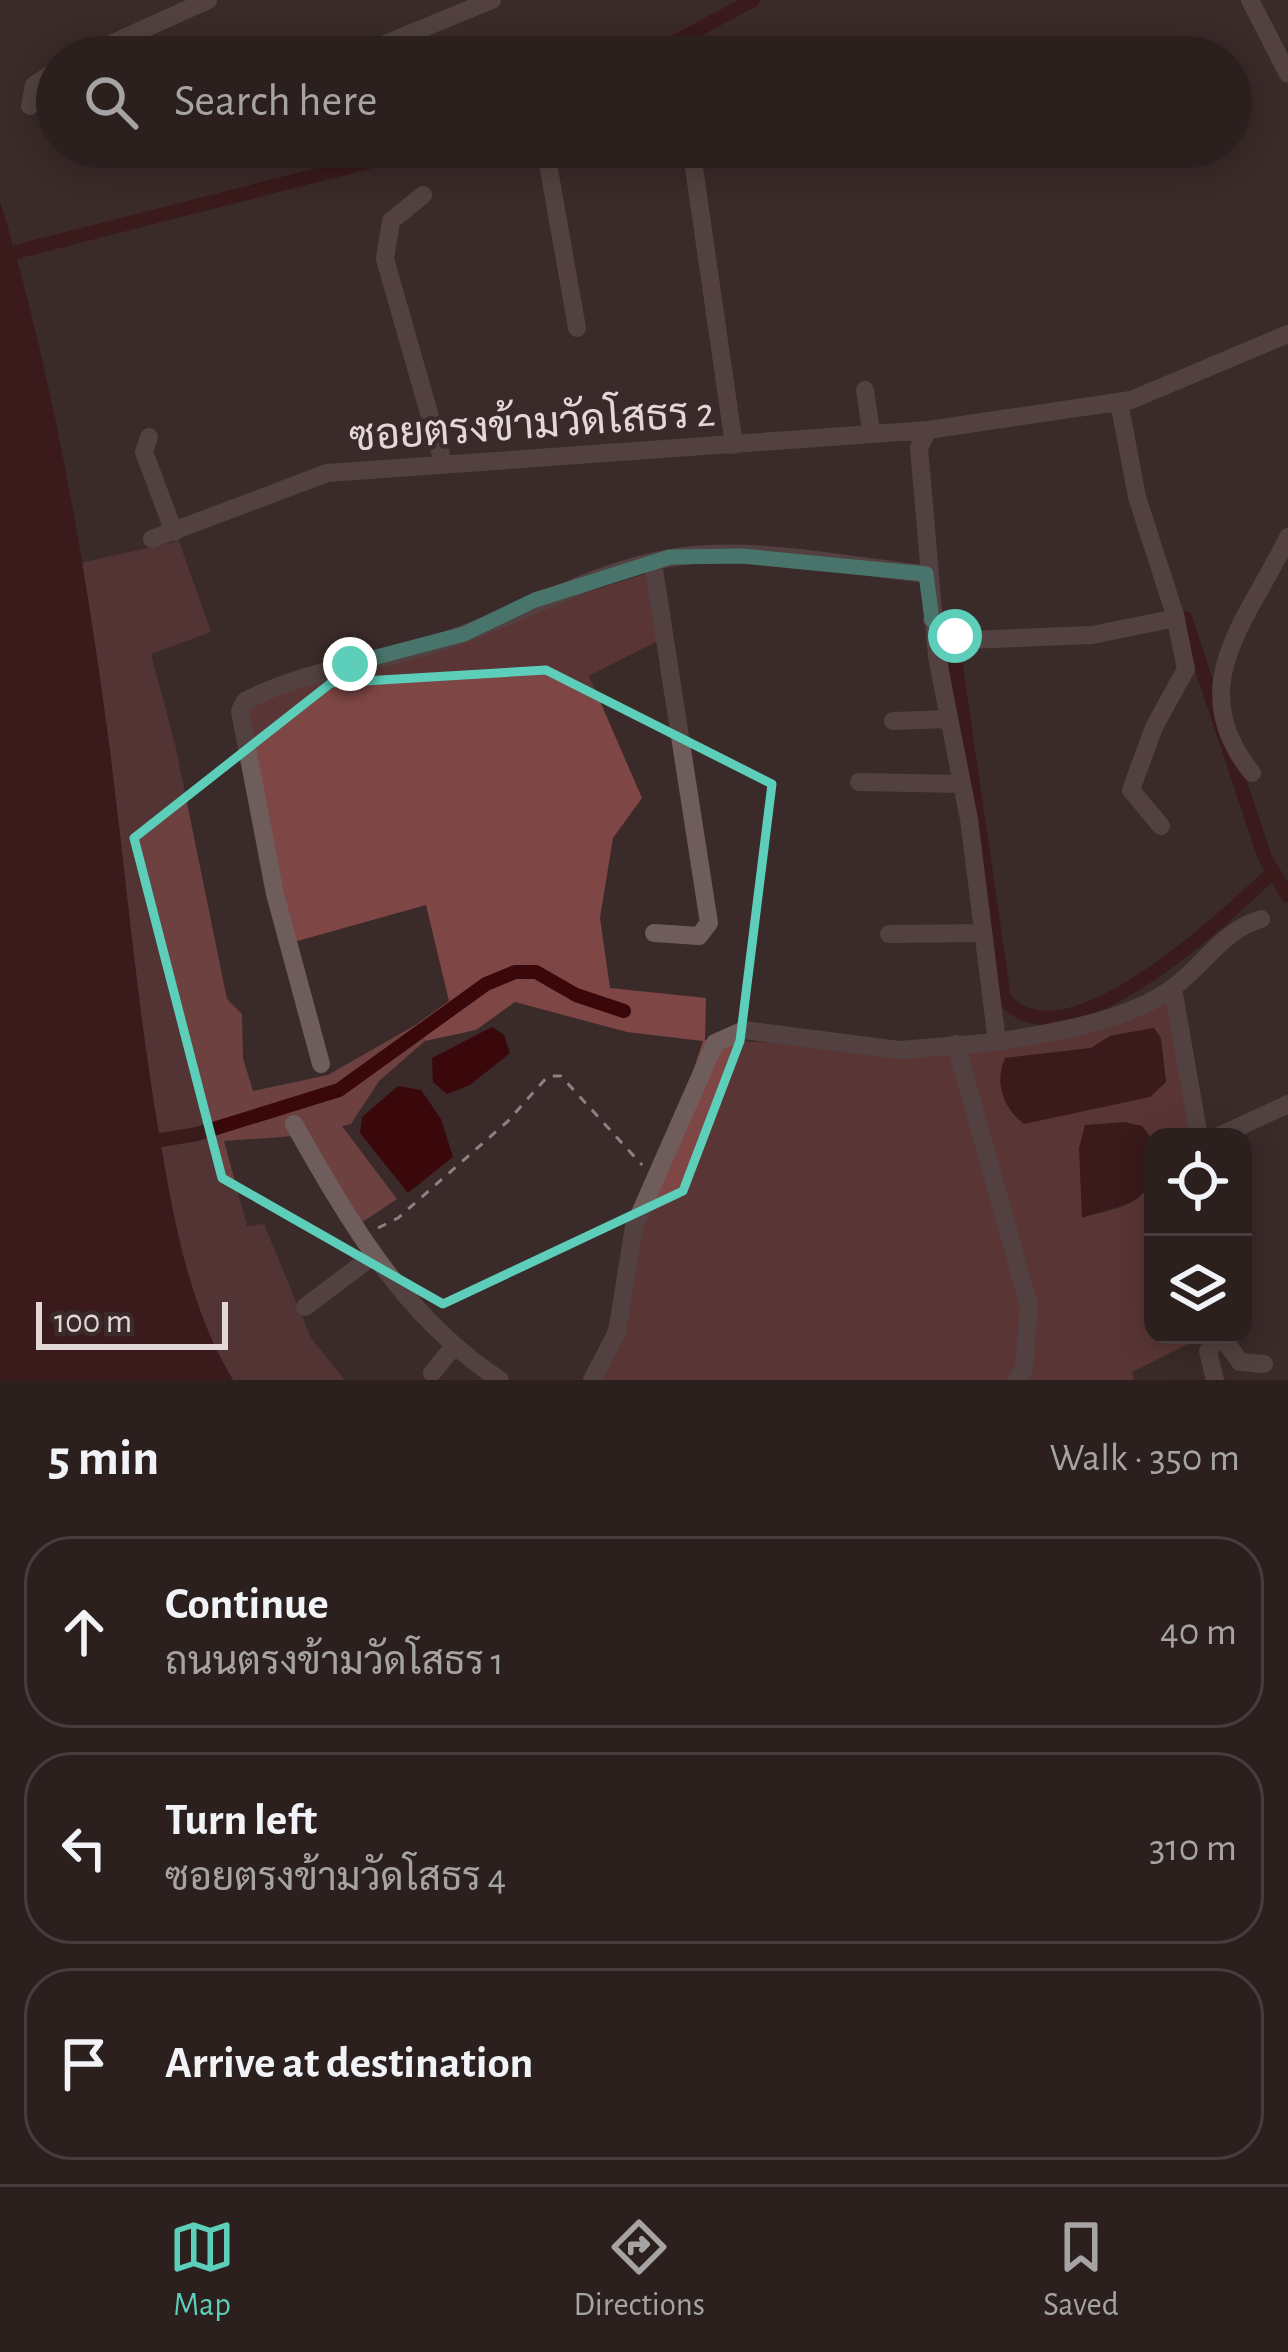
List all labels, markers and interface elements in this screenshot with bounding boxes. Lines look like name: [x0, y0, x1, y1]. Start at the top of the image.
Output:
search box: [36, 36, 1252, 168]
icon: search: [78, 69, 144, 135]
text: Search here: [174, 79, 377, 124]
street label: ซอยตรงข้ามวัดโสธร 2: [347, 383, 716, 459]
route start: [928, 609, 982, 663]
route end: [323, 637, 377, 691]
map controls: [1144, 1128, 1252, 1344]
button: locate: [1144, 1128, 1252, 1236]
button: layers: [1144, 1236, 1252, 1344]
scale bar: [36, 1296, 228, 1349]
text: 100 m: [54, 1306, 132, 1339]
text: 5 min: [48, 1433, 159, 1484]
text: Walk · 350 m: [1049, 1439, 1240, 1478]
text: Continue: [165, 1582, 329, 1627]
icon: ahead: [51, 1599, 117, 1665]
text: 40 m: [1160, 1613, 1237, 1652]
text: ถนนตรงข้ามวัดโสธร 1: [165, 1643, 504, 1682]
text: Turn left: [165, 1798, 317, 1843]
icon: left: [51, 1815, 117, 1881]
text: 310 m: [1149, 1829, 1237, 1868]
text: ซอยตรงข้ามวัดโสธร 4: [165, 1859, 506, 1898]
icon: arrive: [51, 2031, 117, 2097]
text: Arrive at destination: [165, 2041, 533, 2086]
tab: Map: [169, 2214, 235, 2326]
tab: Directions: [573, 2214, 705, 2326]
tab: Saved: [1043, 2214, 1119, 2326]

